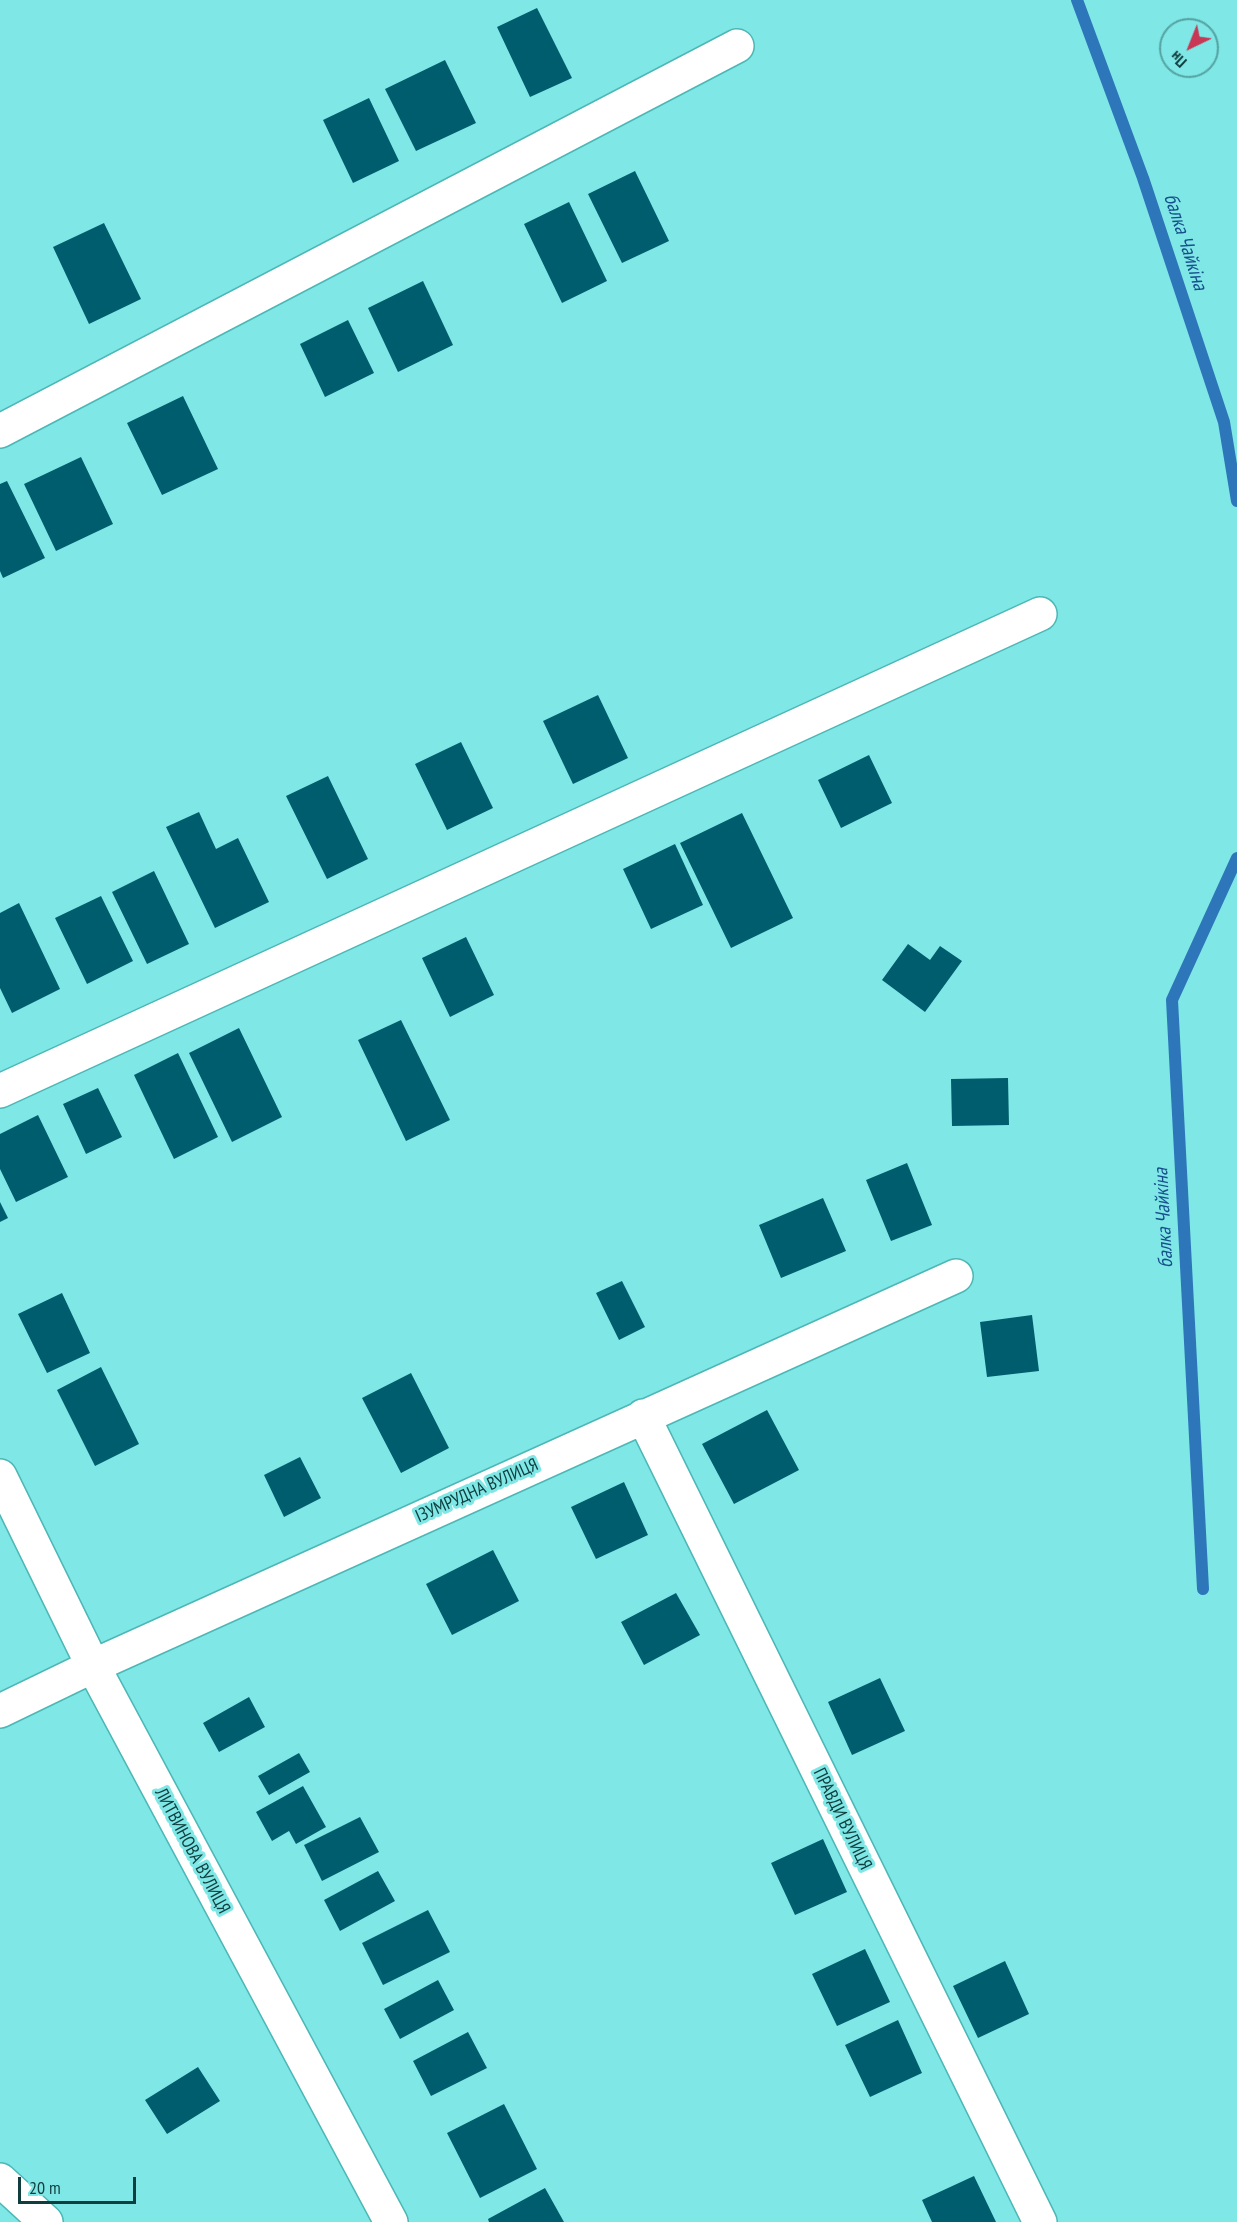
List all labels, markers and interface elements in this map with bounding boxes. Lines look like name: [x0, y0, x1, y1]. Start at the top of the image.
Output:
north arrow: [1159, 18, 1219, 78]
text: Пн: [1166, 47, 1191, 72]
water label: балка Чайкіна: [1158, 191, 1212, 293]
water label: балка Чайкіна: [1149, 1167, 1179, 1269]
street label: ІЗУМРУДНА ВУЛИЦЯ: [412, 1454, 542, 1528]
street label: ПРАВДИ ВУЛИЦЯ: [808, 1765, 876, 1873]
street label: ЛИТВИНОВА ВУЛИЦЯ: [150, 1785, 234, 1917]
scale bar: [21, 2165, 140, 2203]
text: 20 m: [29, 2176, 61, 2199]

